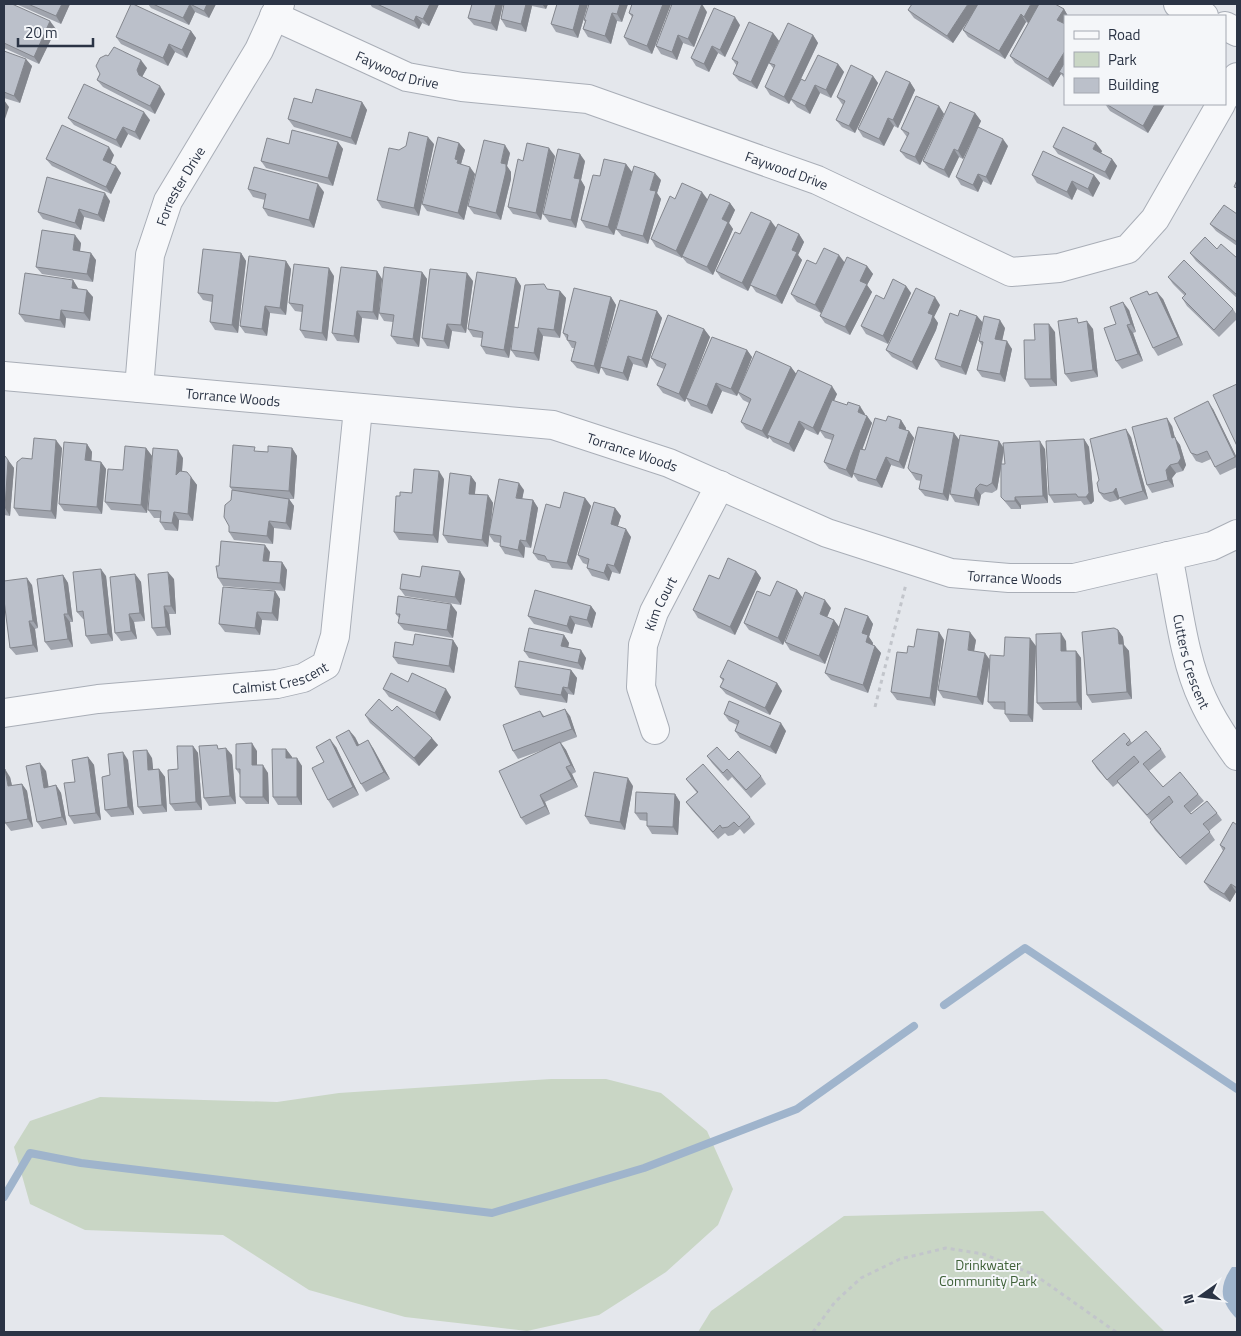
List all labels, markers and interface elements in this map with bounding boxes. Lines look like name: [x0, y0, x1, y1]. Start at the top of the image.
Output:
scale bar: [18, 15, 92, 47]
legend: [1064, 15, 1226, 105]
text: 20 m: [25, 21, 58, 44]
text: Road: [1108, 23, 1140, 46]
street label: Faywood Drive: [353, 45, 441, 93]
text: Park: [1108, 48, 1137, 71]
text: Building: [1108, 73, 1159, 96]
street label: Forrester Drive: [150, 142, 209, 229]
street label: Faywood Drive: [743, 145, 832, 195]
street label: Torrance Woods: [185, 382, 281, 411]
street label: Torrance Woods: [584, 426, 682, 476]
street label: Torrance Woods: [966, 564, 1062, 589]
street label: Kim Court: [638, 573, 681, 633]
street label: Cutters Crescent: [1168, 612, 1216, 712]
street label: Calmist Crescent: [231, 656, 332, 698]
park label: Drinkwater Community Park: [939, 1254, 1037, 1291]
north arrow: [1176, 1271, 1226, 1321]
text: N: [1177, 1292, 1199, 1307]

